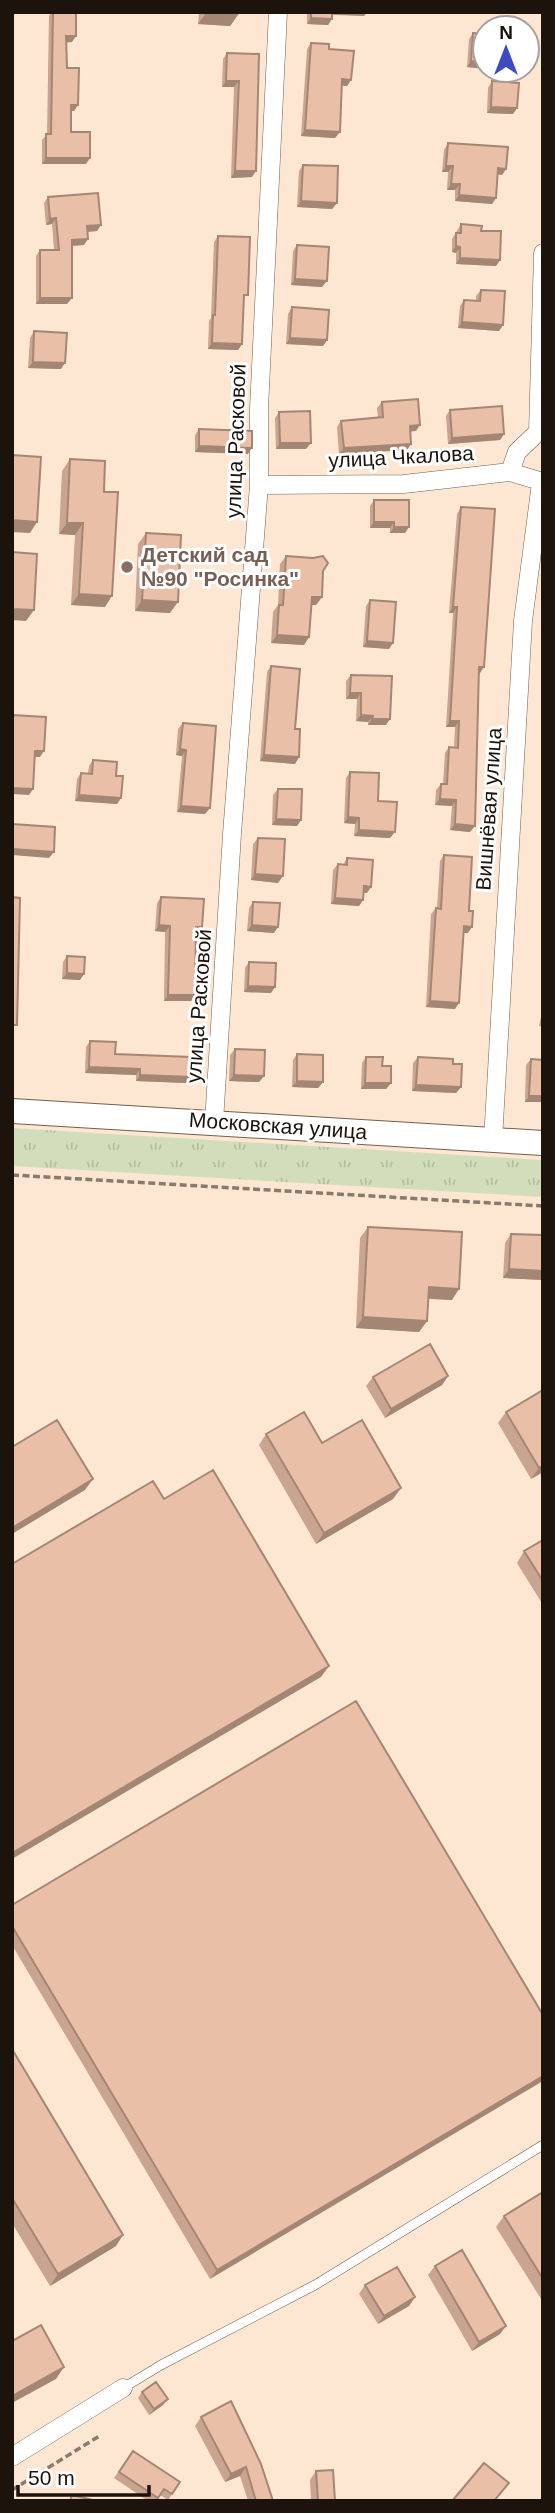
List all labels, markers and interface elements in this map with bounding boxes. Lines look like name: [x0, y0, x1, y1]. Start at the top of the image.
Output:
north arrow: [471, 14, 541, 84]
text: N: [499, 22, 513, 43]
street label: улица Расковой: [221, 363, 250, 519]
street label: улица Чкалова: [328, 441, 475, 472]
place label: Детский сад №90 "Росинка": [141, 543, 299, 590]
marker: Детский сад №90 "Росинка": [119, 559, 135, 575]
street label: Вишнёвая улица: [471, 726, 506, 891]
street label: улица Расковой: [182, 928, 215, 1084]
street label: Московская улица: [188, 1108, 368, 1143]
scale bar: [18, 2454, 149, 2498]
text: 50 m: [28, 2466, 75, 2489]

